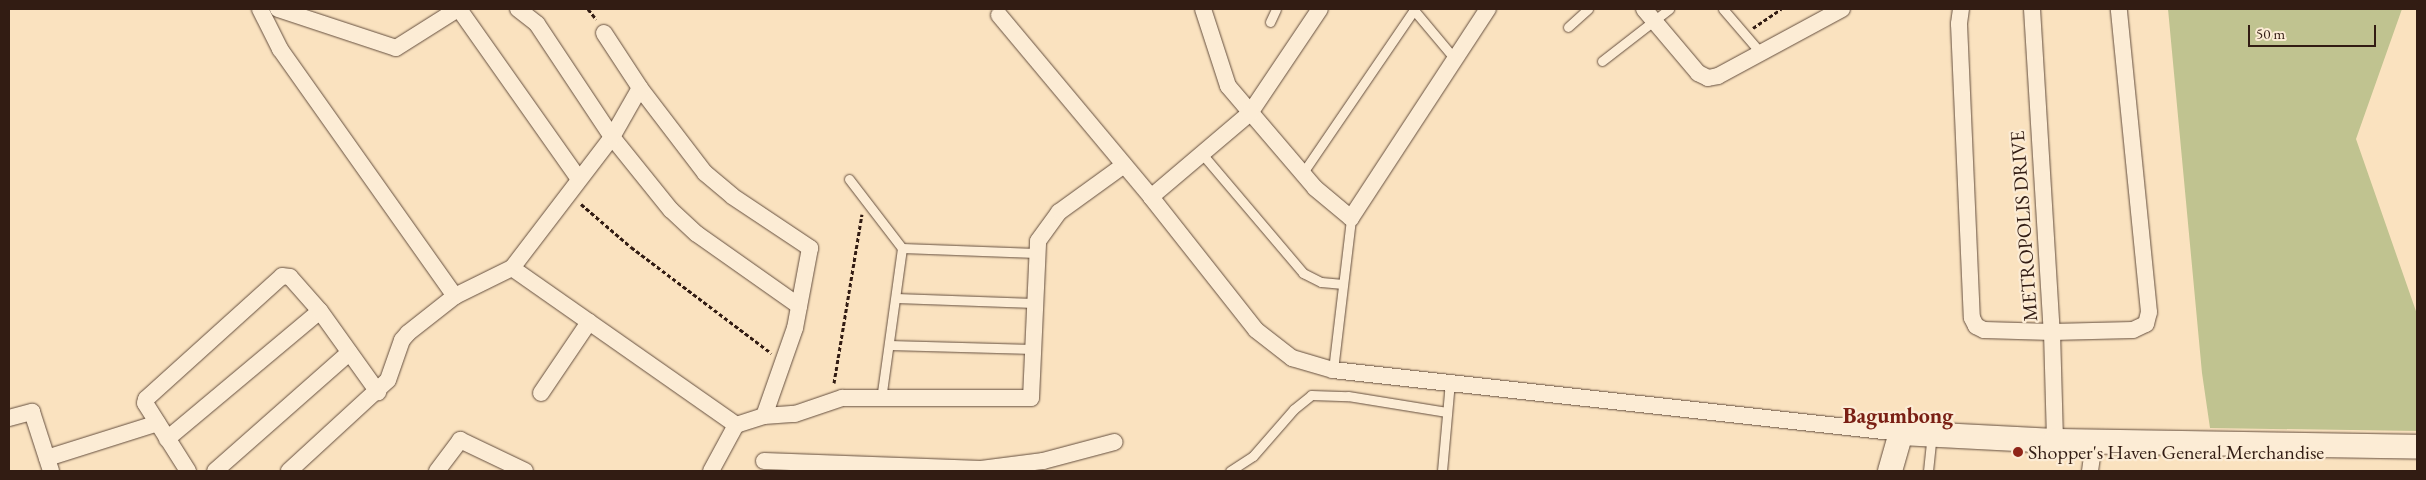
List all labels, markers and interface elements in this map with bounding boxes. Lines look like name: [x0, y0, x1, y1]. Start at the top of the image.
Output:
scale bar: [2251, 15, 2378, 47]
text: 50 m: [2256, 24, 2285, 43]
street label: METROPOLIS DRIVE: [2005, 130, 2043, 322]
district label: Bagumbong: [1843, 403, 1953, 429]
place label: Shopper's Haven General Merchandise: [2028, 440, 2324, 464]
marker: Shopper's Haven General Merchandise: [2012, 446, 2024, 458]

